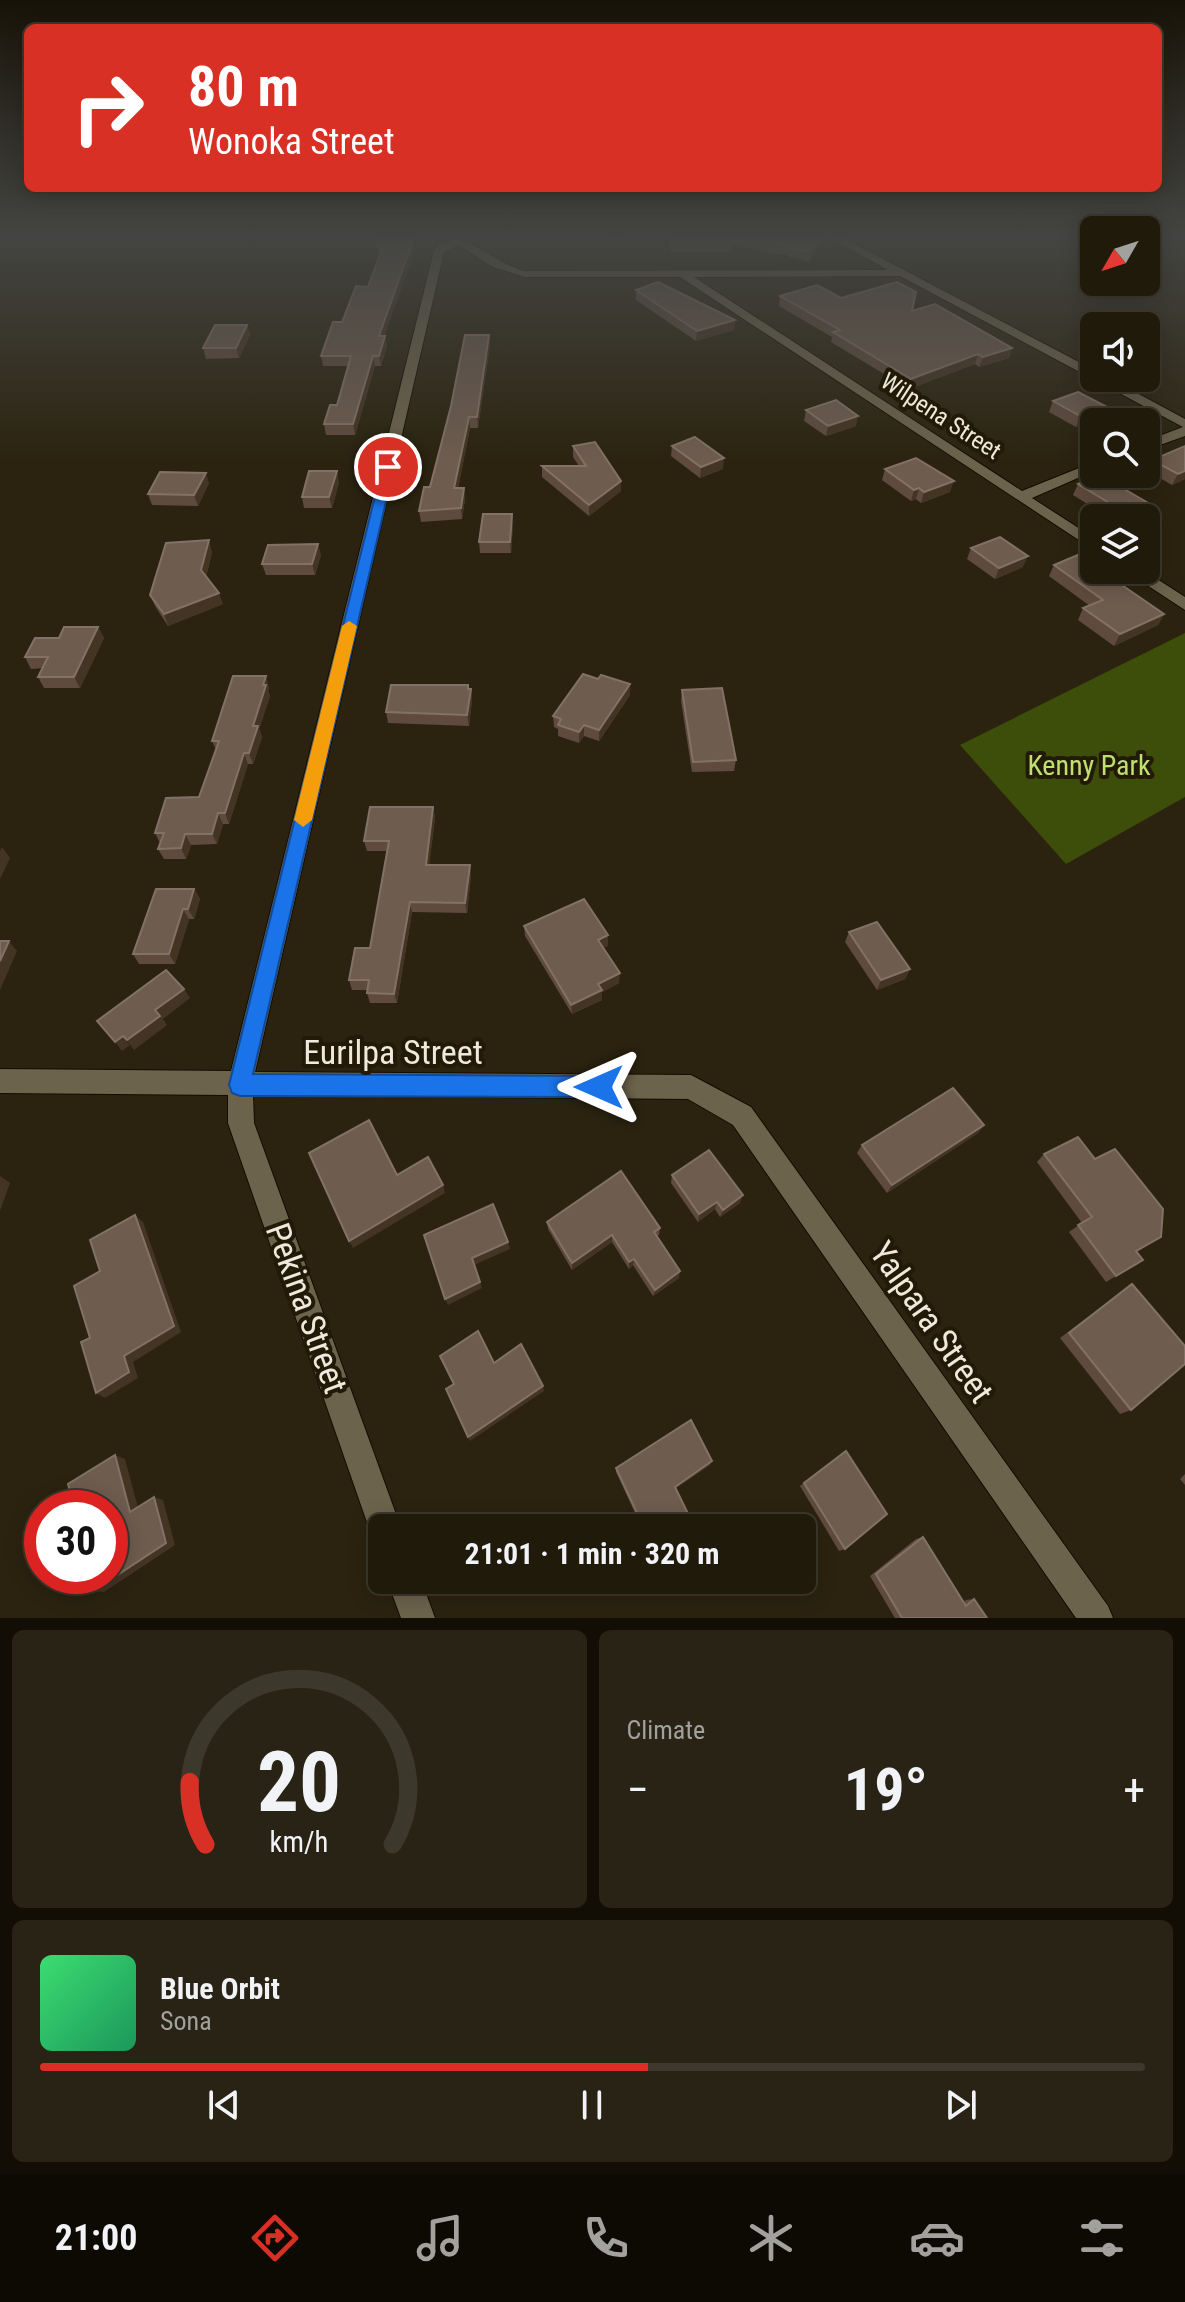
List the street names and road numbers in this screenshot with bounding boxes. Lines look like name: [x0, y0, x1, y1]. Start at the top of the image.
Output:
street label: Wilpena Street: [876, 367, 1006, 465]
street label: Eurilpa Street: [303, 1032, 483, 1072]
street label: Pekina Street: [258, 1218, 356, 1398]
street label: Yalpara Street: [862, 1234, 1002, 1410]

